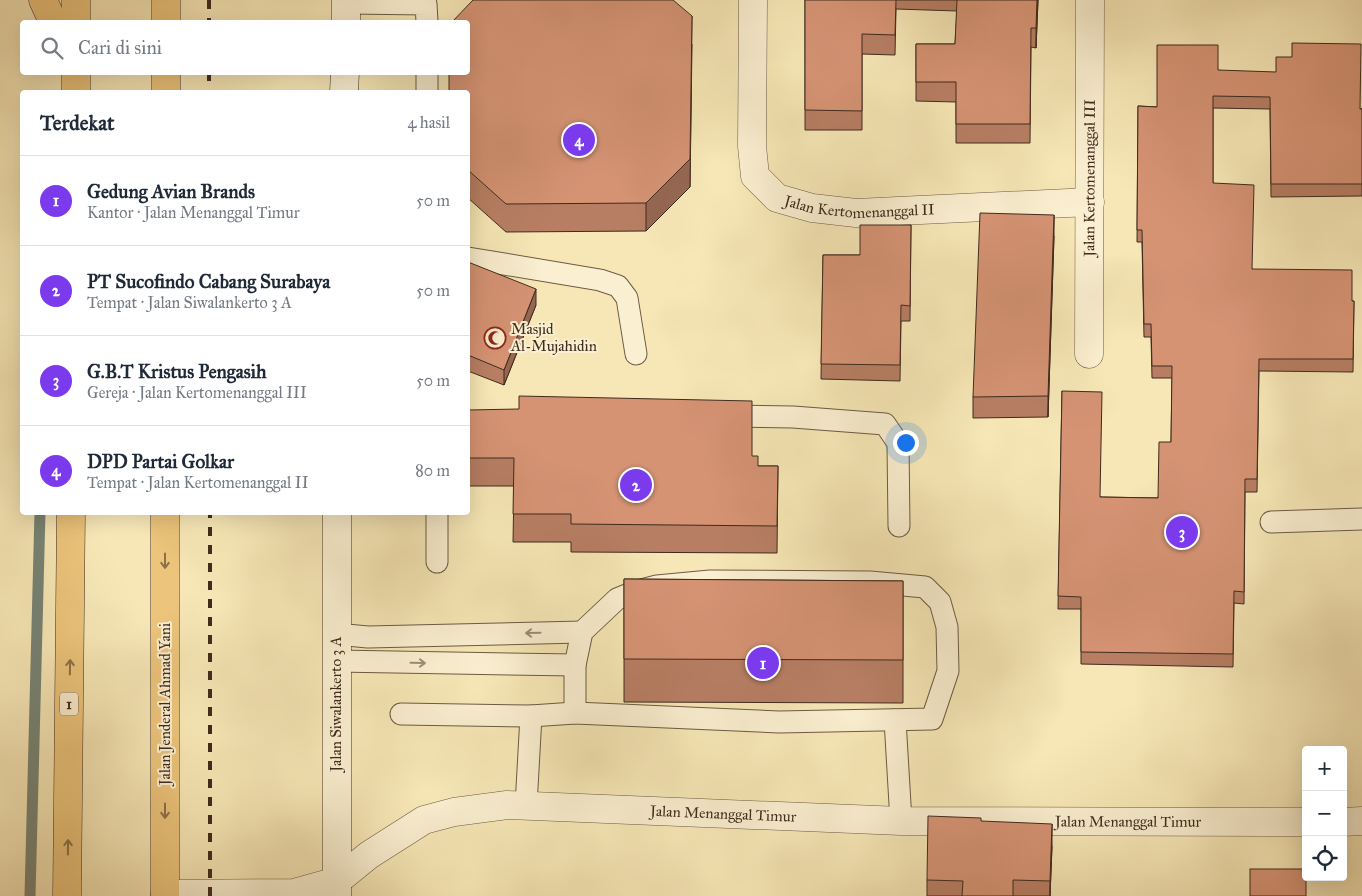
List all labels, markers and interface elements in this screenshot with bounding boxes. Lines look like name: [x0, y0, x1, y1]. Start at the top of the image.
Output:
search box: [20, 20, 470, 75]
icon: search: [38, 34, 66, 62]
text: Cari di sini: [78, 36, 162, 59]
street label: Jalan Kertomenanggal III: [1080, 99, 1099, 259]
text: Terdekat: [40, 110, 114, 136]
text: 4 hasil: [407, 113, 450, 132]
pin: 4: [563, 121, 595, 159]
text: Gedung Avian Brands: [87, 180, 255, 203]
text: 1: [53, 191, 59, 210]
text: 50 m: [416, 191, 450, 210]
street label: Jalan Kertomenanggal II: [780, 191, 935, 222]
text: Kantor · Jalan Menanggal Timur: [87, 203, 300, 222]
text: PT Sucofindo Cabang Surabaya: [87, 270, 330, 293]
text: 2: [52, 281, 60, 300]
text: 50 m: [416, 281, 450, 300]
text: Tempat · Jalan Siwalankerto 3 A: [87, 293, 292, 312]
place label: Masjid Al-Mujahidin: [510, 320, 597, 355]
mosque icon: Masjid Al-Mujahidin: [483, 326, 507, 350]
text: G.B.T Kristus Pengasih: [87, 360, 266, 383]
text: 3: [53, 371, 59, 390]
text: 50 m: [416, 371, 450, 390]
text: Gereja · Jalan Kertomenanggal III: [87, 383, 307, 402]
your location: [893, 430, 919, 456]
text: DPD Partai Golkar: [87, 450, 234, 473]
text: 4: [52, 461, 60, 480]
text: 80 m: [415, 461, 450, 480]
pin: 2: [620, 466, 652, 504]
text: Tempat · Jalan Kertomenanggal II: [87, 473, 309, 492]
pin: 3: [1166, 513, 1198, 551]
one-way arrow: [160, 552, 170, 569]
street label: Jalan Jenderal Ahmad Yani: [156, 623, 175, 787]
one-way arrow: [525, 629, 541, 638]
street label: Jalan Siwalankerto 3 A: [327, 636, 346, 774]
pin: 1: [747, 644, 779, 682]
one-way arrow: [410, 658, 426, 668]
one-way arrow: [65, 660, 75, 676]
road number: 1: [60, 692, 78, 716]
map controls: [1302, 746, 1347, 881]
button: +: [1302, 746, 1347, 791]
button: −: [1302, 791, 1347, 836]
one-way arrow: [160, 802, 170, 819]
street label: Jalan Menanggal Timur: [648, 802, 797, 826]
street label: Jalan Menanggal Timur: [1053, 812, 1202, 831]
button: locate: [1302, 836, 1347, 881]
one-way arrow: [63, 840, 73, 856]

